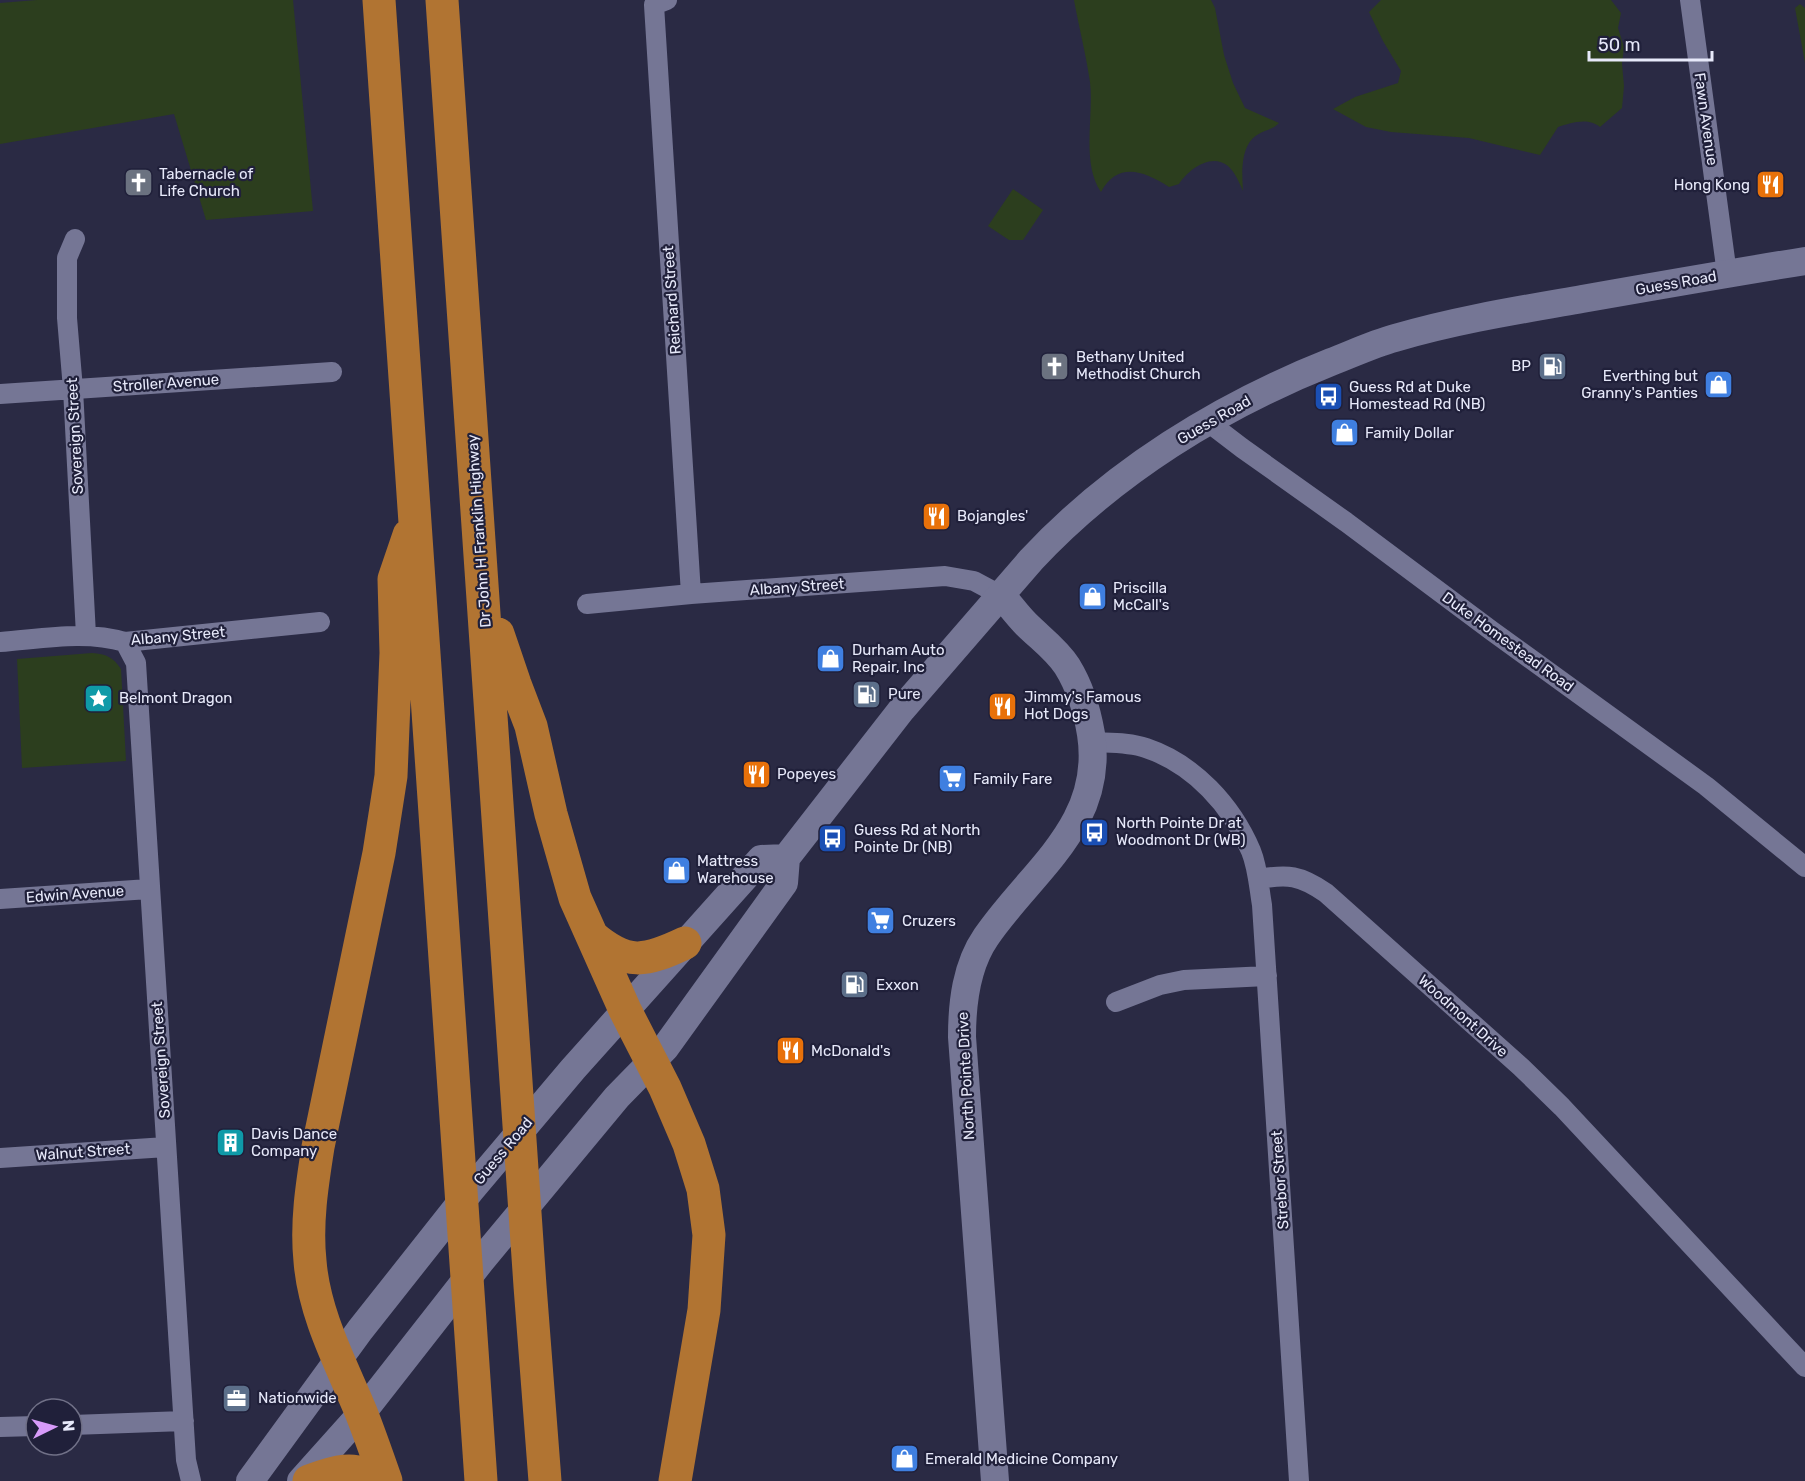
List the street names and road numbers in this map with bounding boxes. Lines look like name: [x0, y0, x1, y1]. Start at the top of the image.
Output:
street label: Fawn Avenue: [1691, 71, 1721, 167]
street label: Reichard Street: [659, 245, 685, 355]
street label: Guess Road: [1634, 267, 1718, 299]
street label: Stroller Avenue: [112, 370, 220, 396]
street label: Sovereign Street: [63, 377, 87, 495]
street label: Guess Road: [1174, 392, 1254, 448]
street label: Dr John H Franklin Highway: [463, 434, 495, 628]
street label: Albany Street: [749, 575, 845, 599]
street label: Duke Homestead Road: [1439, 588, 1577, 696]
street label: Albany Street: [130, 623, 226, 649]
street label: Edwin Avenue: [25, 882, 125, 906]
street label: Woodmont Drive: [1414, 971, 1512, 1061]
street label: Sovereign Street: [148, 1001, 174, 1119]
street label: North Pointe Drive: [954, 1012, 978, 1140]
street label: Guess Road: [470, 1114, 536, 1188]
street label: Strebor Street: [1268, 1130, 1292, 1230]
street label: Walnut Street: [35, 1140, 131, 1164]

